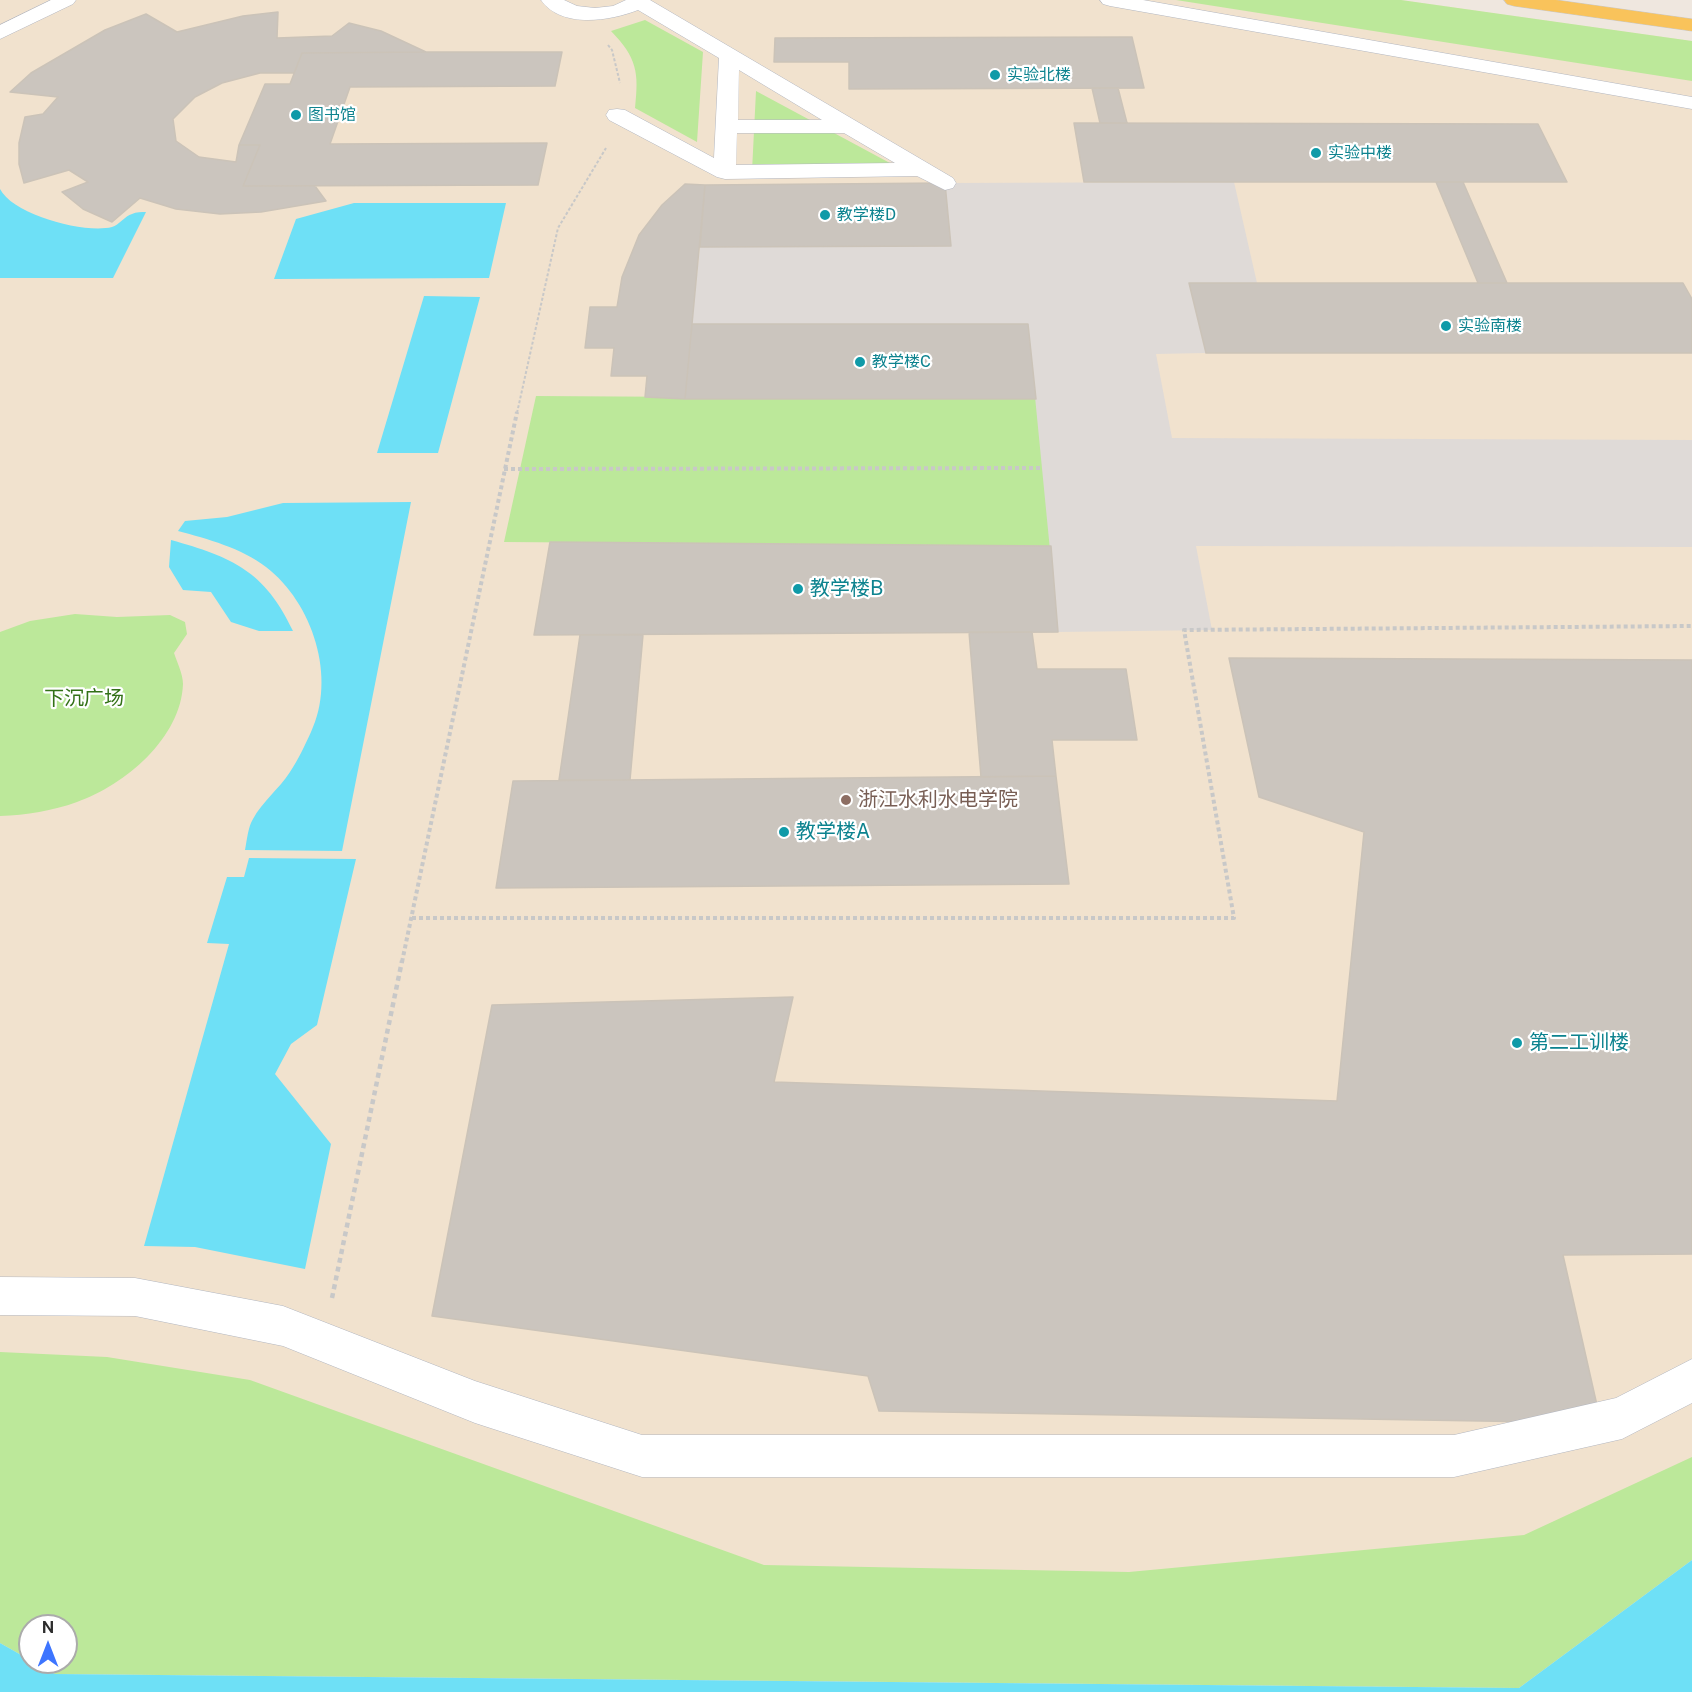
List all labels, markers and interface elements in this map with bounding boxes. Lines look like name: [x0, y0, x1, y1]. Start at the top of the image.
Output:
place label: 实验北楼: [1007, 65, 1071, 85]
marker: 实验北楼: [988, 68, 1002, 82]
place label: 图书馆: [308, 105, 356, 125]
marker: 图书馆: [289, 108, 303, 122]
place label: 实验中楼: [1328, 143, 1392, 163]
marker: 实验中楼: [1309, 146, 1323, 160]
place label: 教学楼D: [837, 205, 896, 225]
marker: 教学楼D: [818, 208, 832, 222]
place label: 实验南楼: [1458, 316, 1522, 336]
marker: 实验南楼: [1439, 319, 1453, 333]
place label: 教学楼C: [872, 352, 931, 372]
marker: 教学楼C: [853, 355, 867, 369]
place label: 教学楼B: [810, 577, 883, 601]
marker: 教学楼B: [791, 582, 805, 596]
park label: 下沉广场: [44, 687, 124, 711]
place label: 浙江水利水电学院: [858, 788, 1018, 812]
marker: 浙江水利水电学院: [839, 793, 853, 807]
place label: 教学楼A: [796, 820, 870, 844]
marker: 教学楼A: [777, 825, 791, 839]
place label: 第二工训楼: [1529, 1031, 1629, 1055]
marker: 第二工训楼: [1510, 1036, 1524, 1050]
north arrow: [18, 1614, 78, 1674]
text: N: [42, 1618, 54, 1637]

